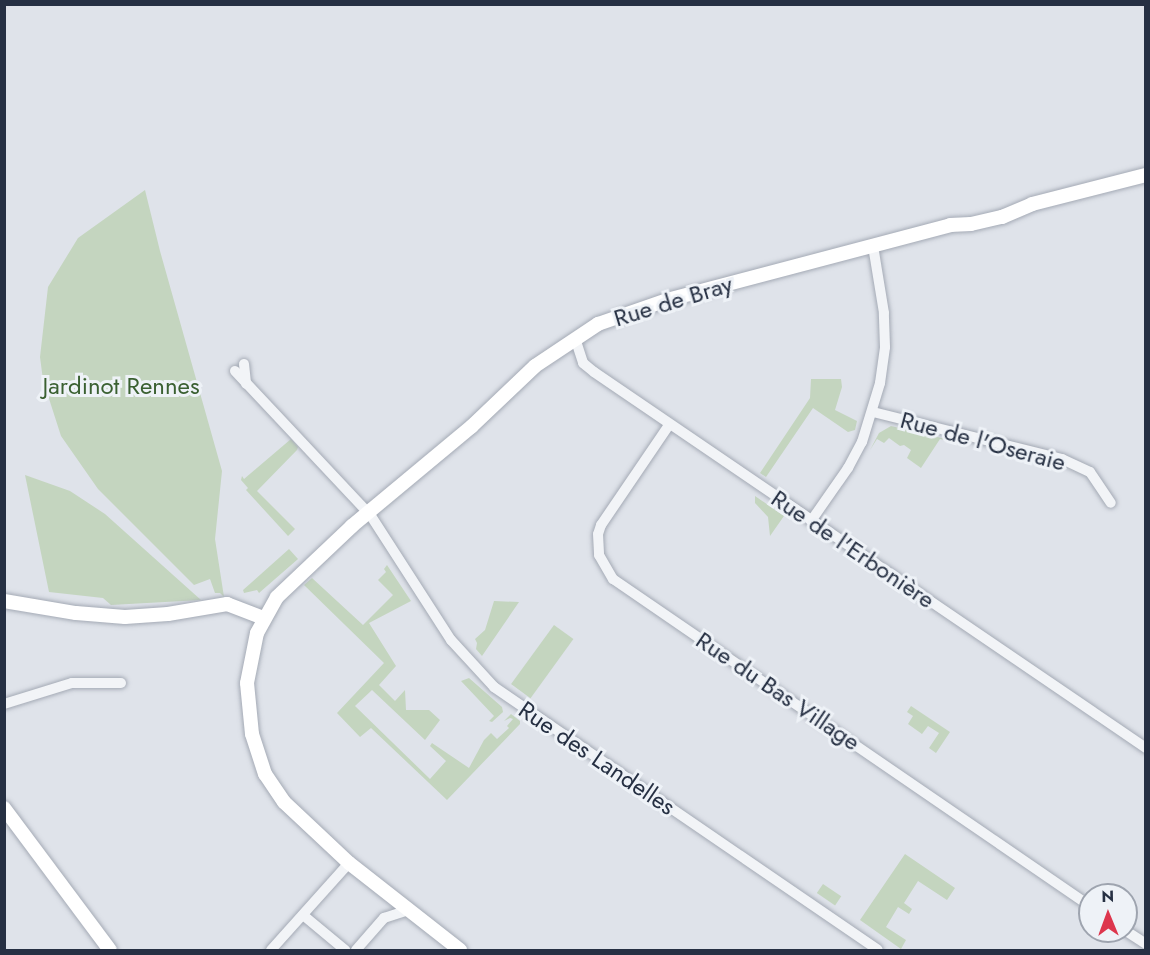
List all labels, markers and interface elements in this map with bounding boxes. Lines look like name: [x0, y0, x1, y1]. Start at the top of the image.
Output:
street label: Rue de Bray: [610, 269, 736, 333]
park label: Jardinot Rennes: [42, 372, 200, 400]
street label: Rue de l'Oseraie: [897, 405, 1069, 477]
street label: Rue de l'Erbonière: [766, 484, 940, 614]
street label: Rue du Bas Village: [691, 625, 865, 757]
street label: Rue des Landelles: [513, 695, 681, 821]
north arrow: [1078, 883, 1138, 943]
text: N: [1101, 885, 1114, 908]

